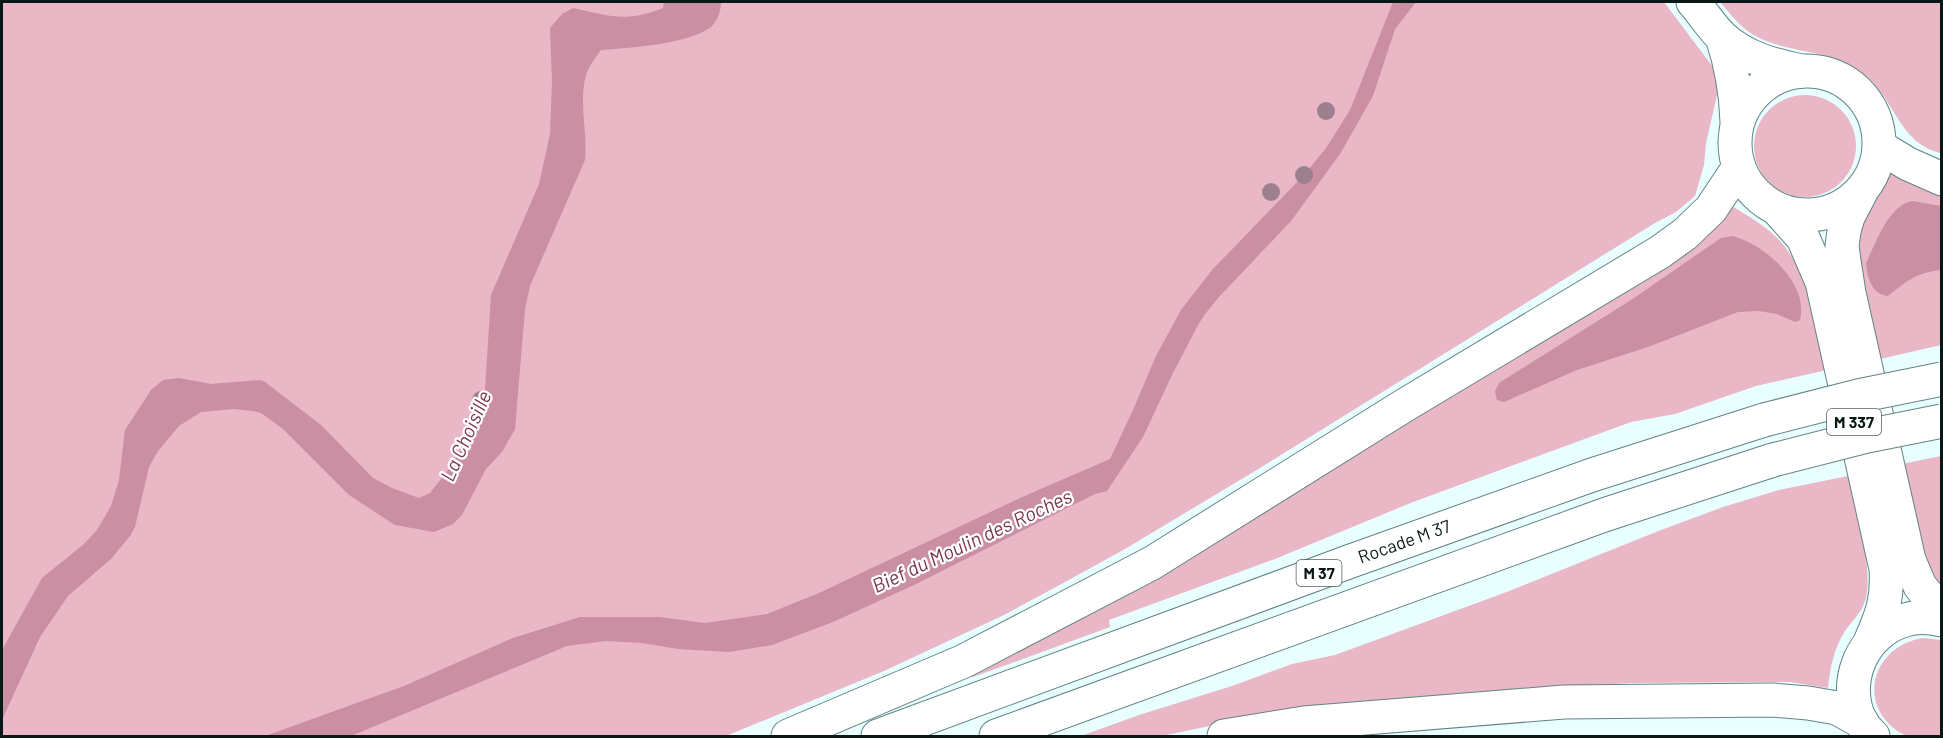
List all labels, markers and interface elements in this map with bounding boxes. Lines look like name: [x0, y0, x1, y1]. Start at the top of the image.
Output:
water label: La Choisille: [434, 387, 496, 485]
road number: M 337: [1827, 409, 1881, 435]
water label: Bief du Moulin des Roches: [868, 483, 1075, 597]
street label: Rocade M 37: [1355, 514, 1454, 568]
road number: M 37: [1296, 560, 1342, 586]

